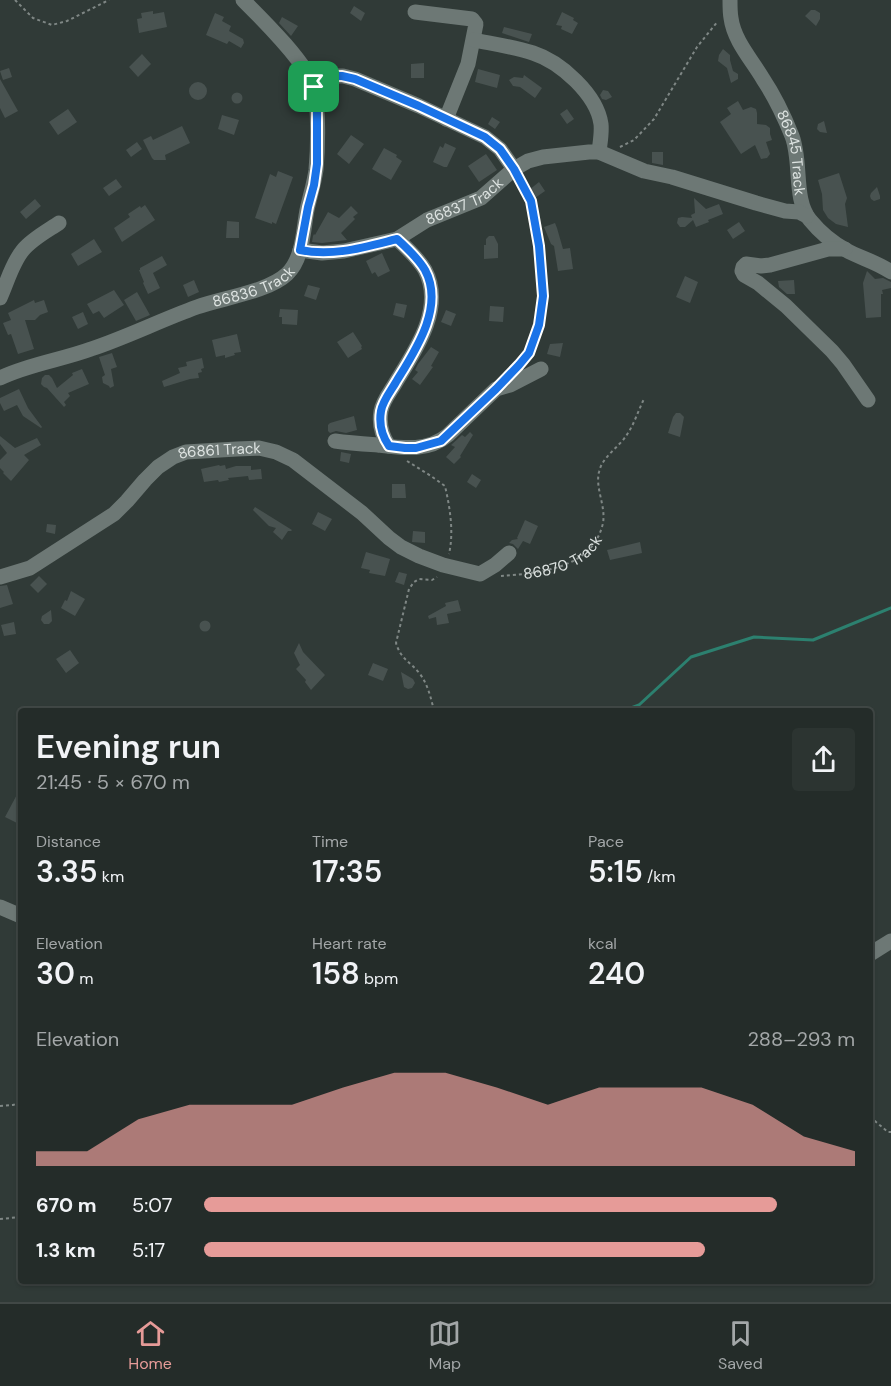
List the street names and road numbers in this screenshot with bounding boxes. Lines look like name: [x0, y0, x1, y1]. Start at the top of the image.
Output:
street label: 86845 Track: [772, 107, 810, 197]
street label: 86837 Track: [422, 173, 508, 230]
street label: 86836 Track: [210, 262, 300, 312]
street label: 86861 Track: [175, 438, 262, 464]
street label: 86870 Track: [522, 531, 607, 584]

